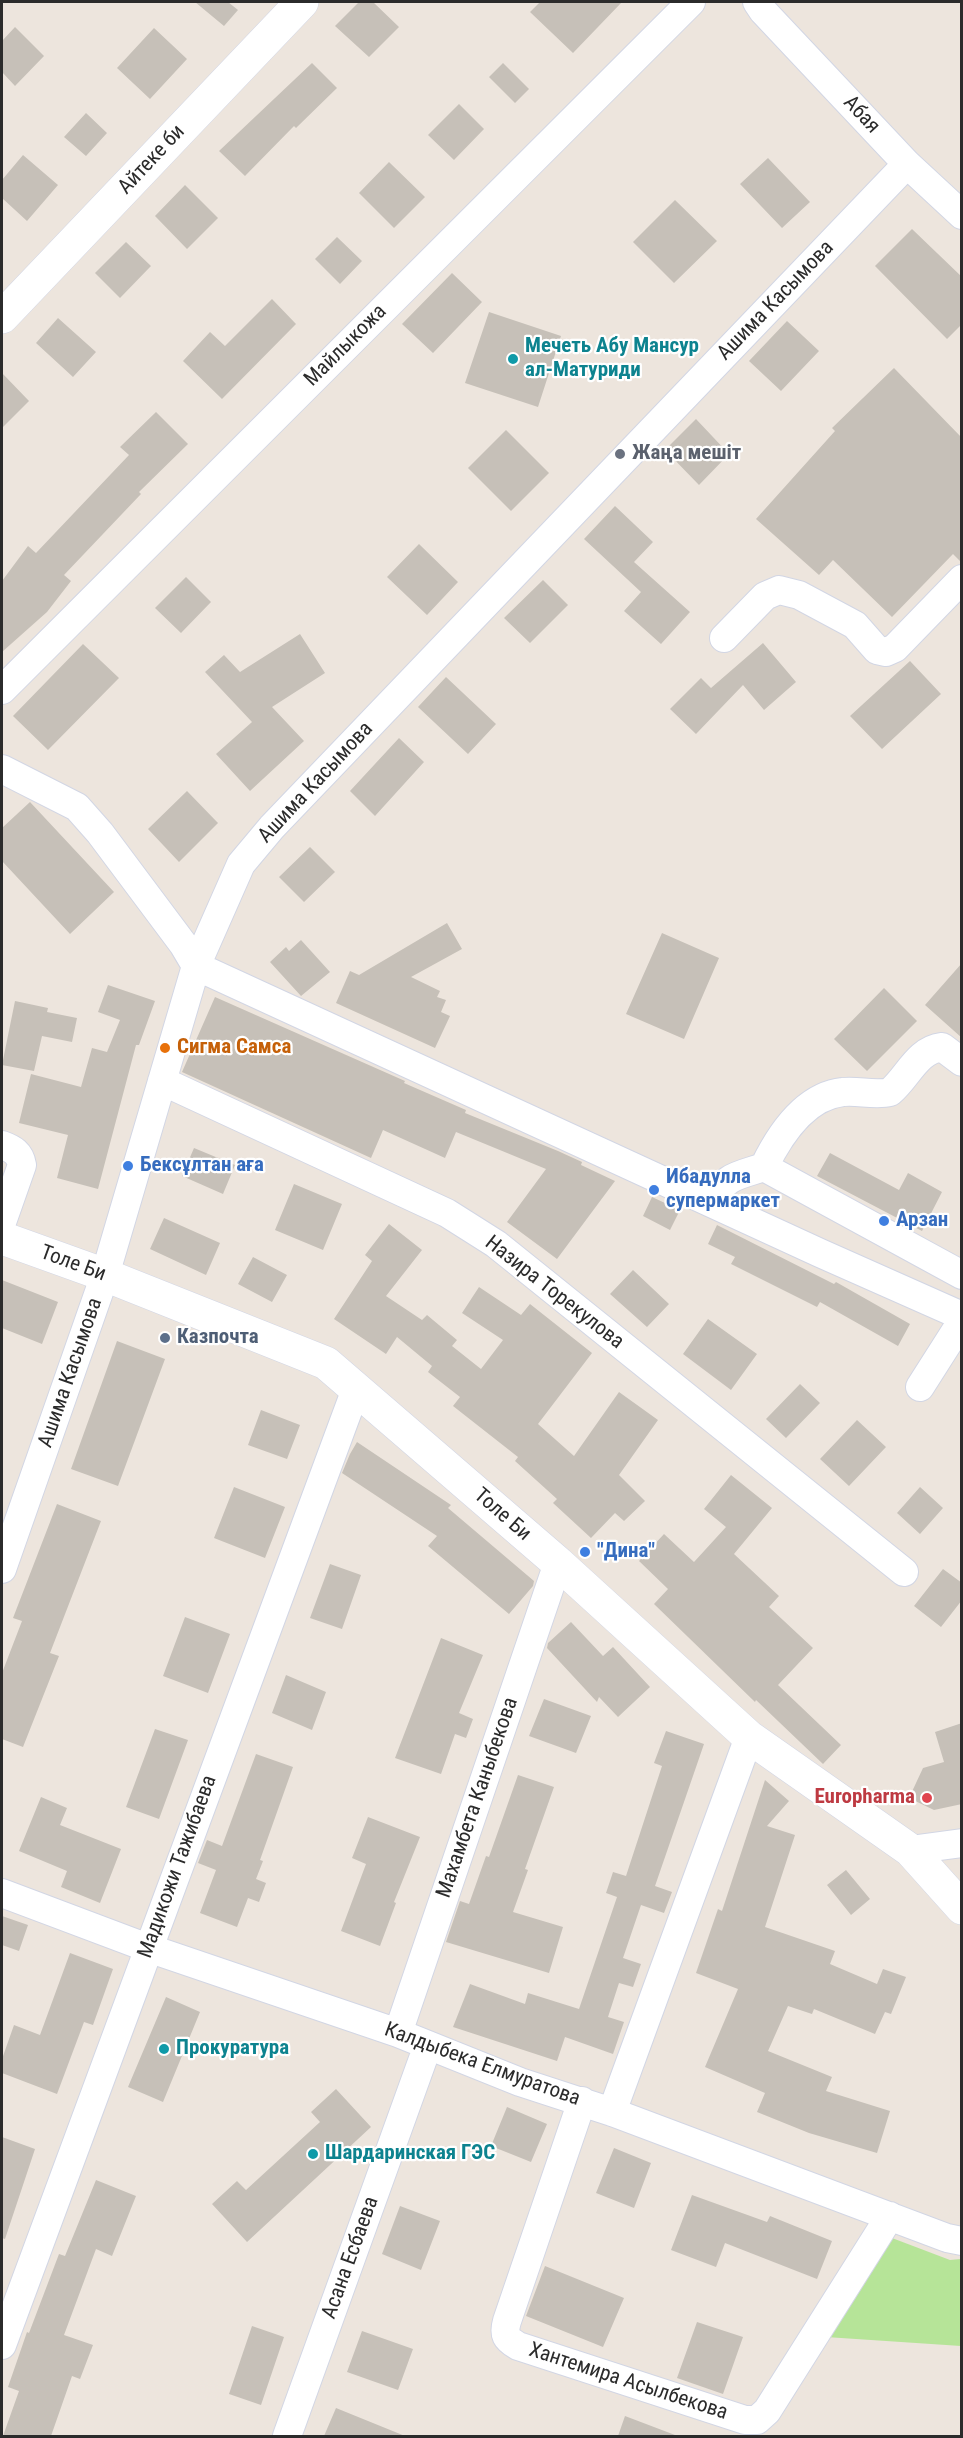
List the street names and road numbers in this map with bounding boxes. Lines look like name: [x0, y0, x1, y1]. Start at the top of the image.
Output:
street label: Абая: [837, 91, 885, 139]
street label: Айтеке би: [113, 120, 191, 200]
street label: Ашима Касымова: [713, 236, 839, 366]
street label: Майлыкожа: [300, 300, 392, 392]
street label: Ашима Касымова: [253, 717, 379, 849]
street label: Назира Торекулова: [480, 1231, 628, 1355]
street label: Толе Би: [37, 1241, 109, 1287]
street label: Ашима Касымова: [34, 1295, 108, 1451]
street label: Толе Би: [468, 1483, 536, 1547]
street label: Махамбета Каныбекова: [432, 1695, 524, 1901]
street label: Мадикожи Тажибаева: [133, 1772, 223, 1962]
street label: Калдыбека Елмуратова: [381, 2018, 583, 2112]
street label: Асана Есбаева: [317, 2194, 385, 2322]
street label: Хантемира Асылбекова: [525, 2338, 731, 2426]

